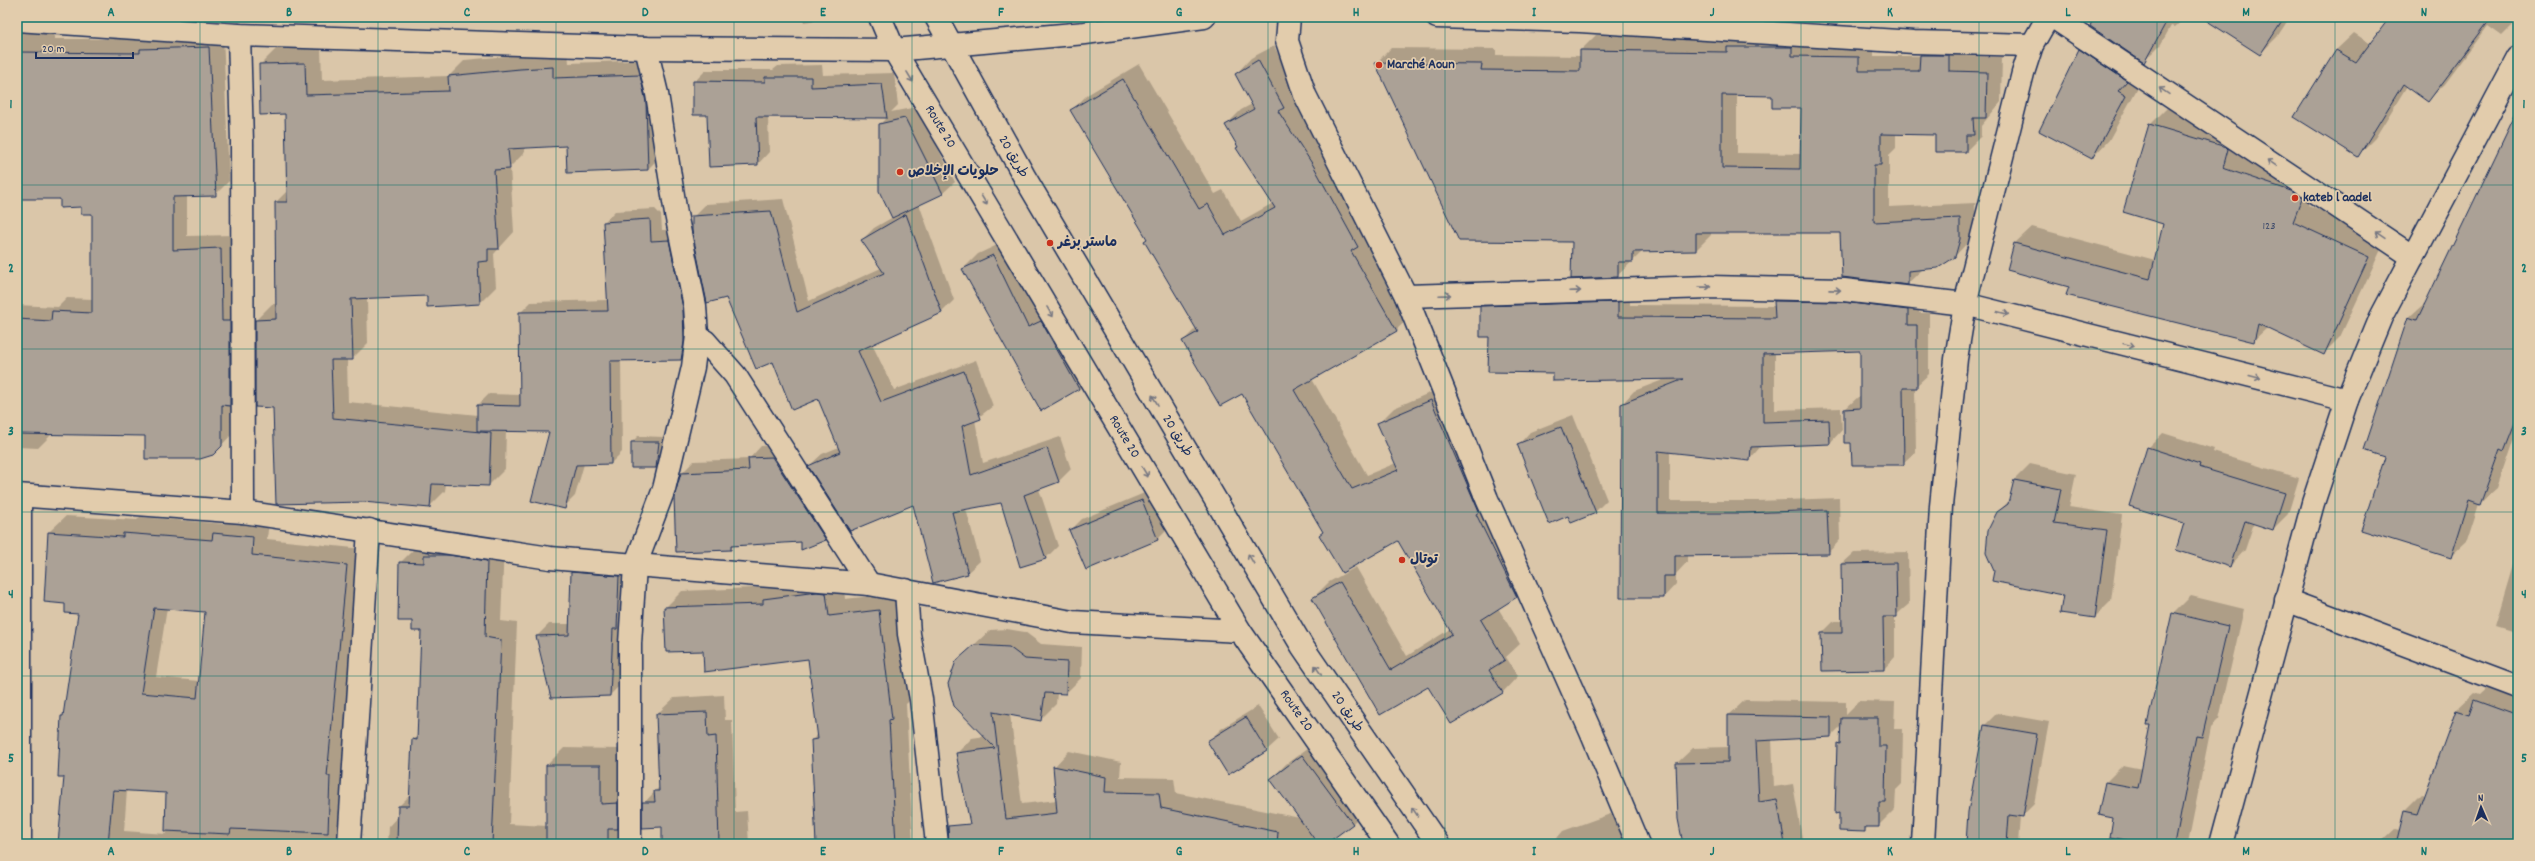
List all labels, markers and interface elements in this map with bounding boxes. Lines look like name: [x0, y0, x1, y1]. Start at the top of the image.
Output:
text: A: [107, 4, 115, 23]
text: B: [286, 4, 292, 23]
text: C: [464, 4, 471, 23]
text: D: [642, 4, 649, 23]
text: E: [820, 4, 827, 23]
text: F: [998, 4, 1004, 23]
text: G: [1176, 4, 1183, 23]
text: H: [1353, 4, 1360, 23]
text: I: [1532, 4, 1537, 23]
text: J: [1710, 4, 1715, 23]
text: K: [1887, 4, 1893, 23]
text: L: [2065, 4, 2071, 23]
text: M: [2242, 4, 2250, 23]
text: N: [2421, 4, 2427, 23]
scale bar: [36, 34, 133, 60]
text: 20 m: [42, 41, 65, 58]
place label: Marché Aoun: [1387, 55, 1455, 75]
marker: Marché Aoun: [1374, 60, 1384, 70]
one-way arrow: [906, 71, 914, 83]
one-way arrow: [2159, 87, 2170, 95]
text: 1: [10, 96, 13, 115]
text: 1: [2523, 96, 2526, 115]
street label: Route 20: [919, 102, 961, 152]
street label: طريق 20: [993, 132, 1033, 182]
one-way arrow: [2267, 159, 2278, 167]
place label: حلويات الإخلاص: [908, 162, 999, 182]
marker: حلويات الإخلاص: [895, 167, 905, 177]
place label: kateb l aadel: [2303, 188, 2372, 208]
marker: kateb l aadel: [2290, 193, 2300, 203]
one-way arrow: [980, 194, 988, 206]
house number: 123: [2262, 218, 2276, 235]
one-way arrow: [2375, 231, 2386, 239]
place label: ماستر برغر: [1056, 233, 1117, 253]
marker: ماستر برغر: [1045, 238, 1055, 248]
text: 2: [8, 260, 14, 279]
text: 2: [2521, 260, 2527, 279]
one-way arrow: [1698, 283, 1711, 291]
one-way arrow: [1828, 286, 1841, 294]
one-way arrow: [1568, 287, 1581, 295]
one-way arrow: [1438, 291, 1451, 299]
one-way arrow: [1046, 306, 1054, 317]
one-way arrow: [1996, 310, 2009, 318]
one-way arrow: [2123, 342, 2136, 349]
one-way arrow: [2249, 374, 2262, 381]
one-way arrow: [1151, 394, 1159, 406]
street label: طريق 20: [1156, 411, 1198, 461]
street label: Route 20: [1103, 412, 1145, 462]
text: 3: [8, 423, 14, 442]
text: 3: [2521, 423, 2527, 442]
one-way arrow: [1142, 466, 1150, 478]
place label: توتال: [1410, 550, 1439, 570]
one-way arrow: [1246, 553, 1254, 565]
marker: توتال: [1397, 555, 1407, 565]
text: 4: [8, 586, 14, 605]
text: 4: [2521, 586, 2527, 605]
one-way arrow: [1314, 665, 1322, 676]
street label: Route 20: [1274, 686, 1318, 736]
street label: طريق 20: [1326, 687, 1368, 737]
text: 5: [8, 750, 14, 769]
text: 5: [2521, 750, 2527, 769]
north arrow: [2461, 787, 2501, 827]
text: N: [2478, 791, 2484, 807]
one-way arrow: [1411, 807, 1419, 818]
text: A: [107, 843, 115, 861]
text: B: [286, 843, 292, 861]
text: C: [464, 843, 471, 861]
text: D: [642, 843, 649, 861]
text: E: [820, 843, 827, 861]
text: F: [998, 843, 1004, 861]
text: G: [1176, 843, 1183, 861]
text: H: [1353, 843, 1360, 861]
text: I: [1532, 843, 1537, 861]
text: J: [1710, 843, 1715, 861]
text: K: [1887, 843, 1893, 861]
text: L: [2065, 843, 2071, 861]
text: M: [2242, 843, 2250, 861]
text: N: [2421, 843, 2427, 861]

